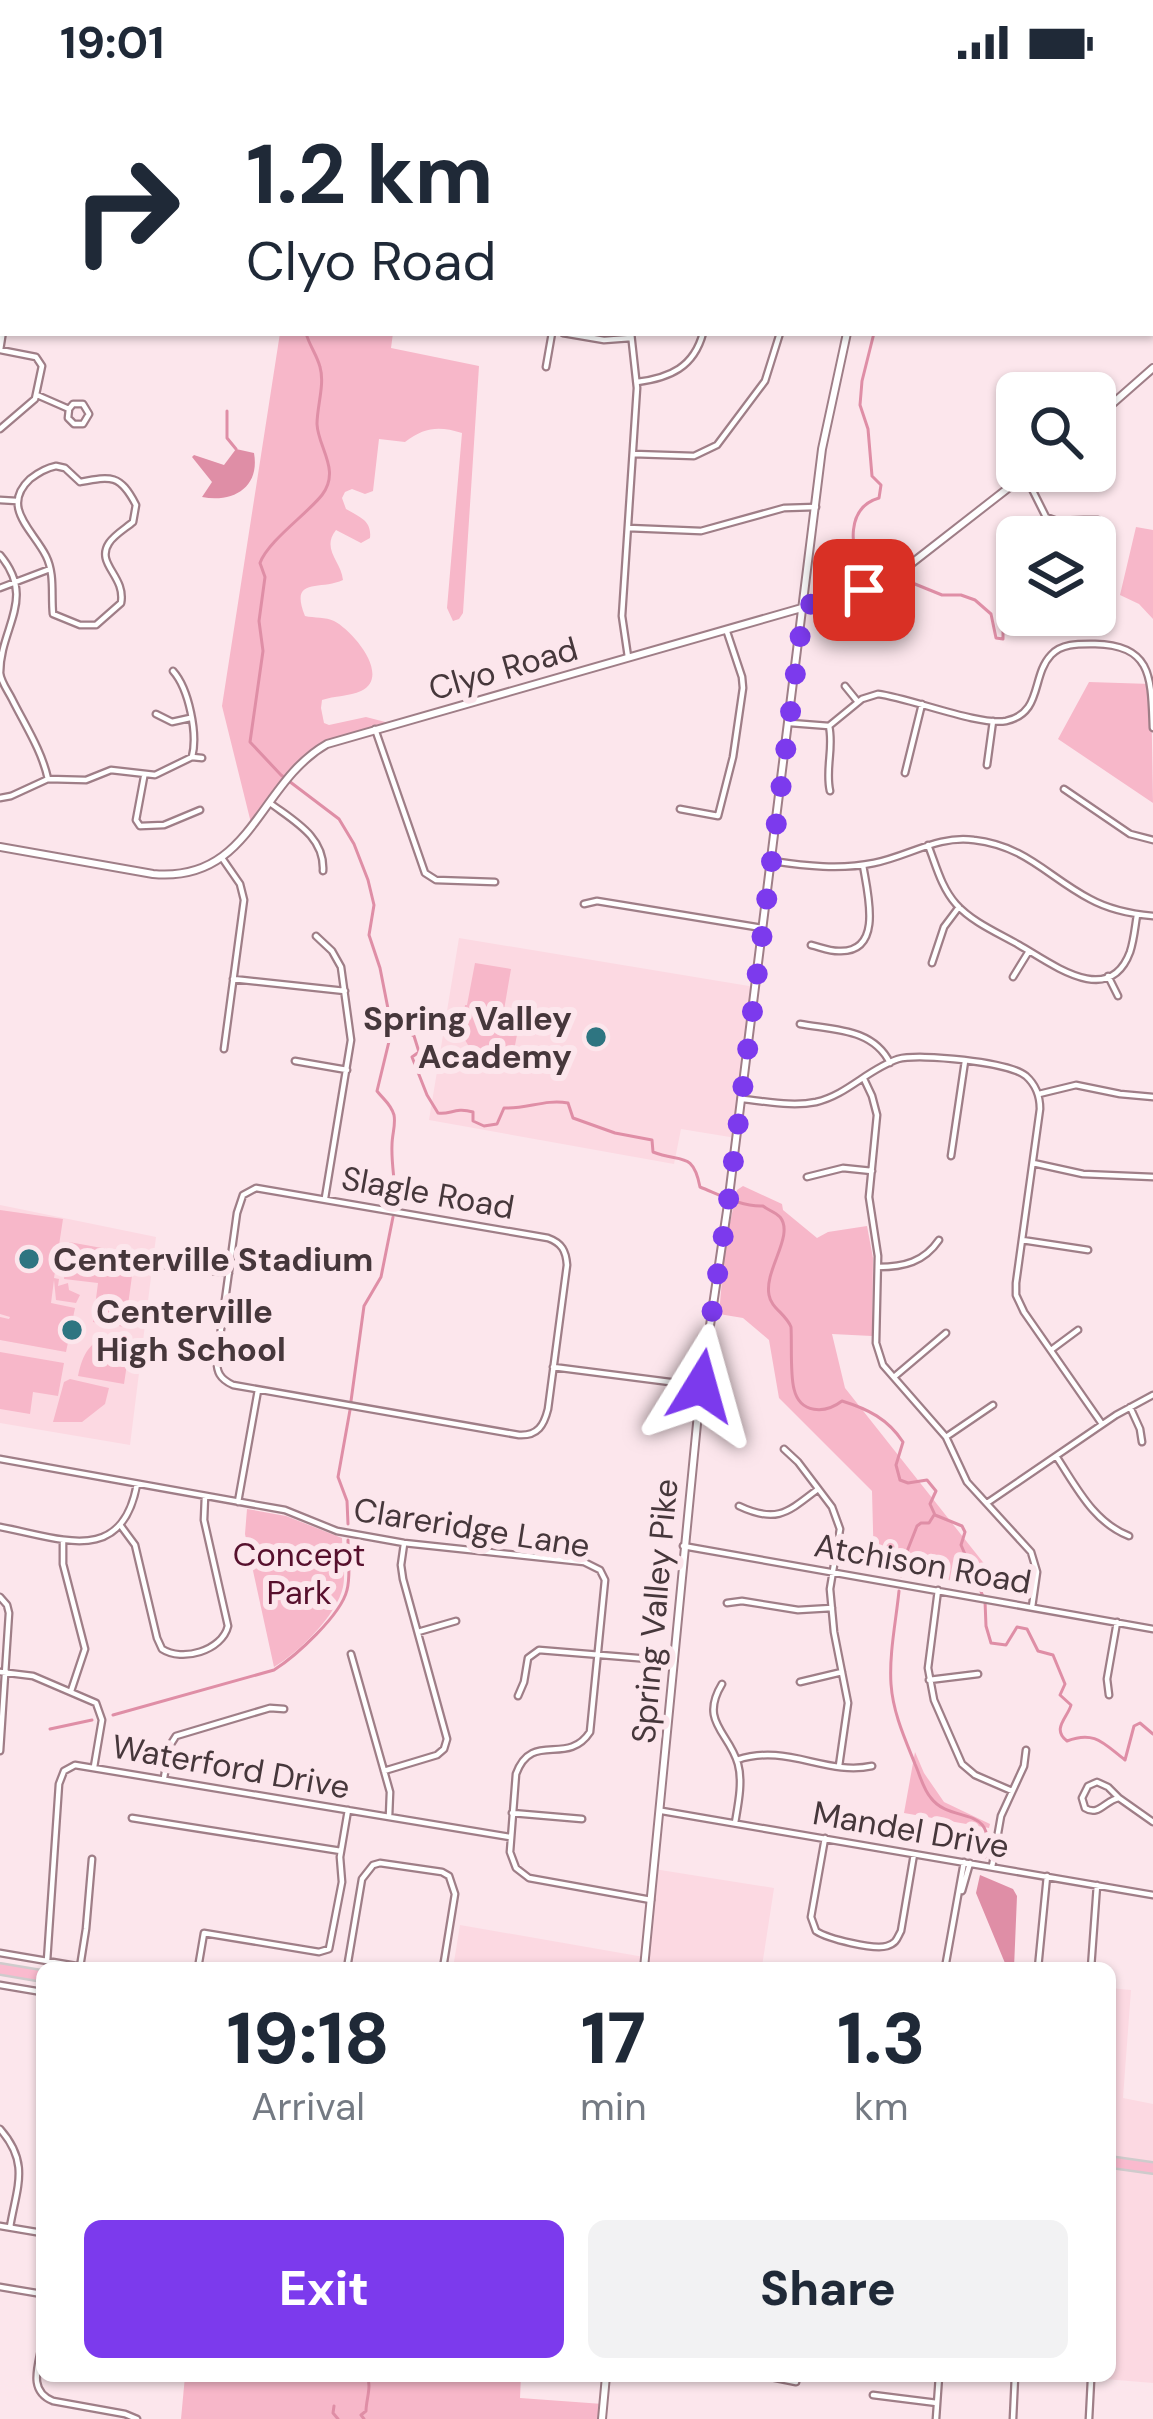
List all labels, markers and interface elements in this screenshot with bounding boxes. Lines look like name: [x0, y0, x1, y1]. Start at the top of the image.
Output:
text: 19:01: [60, 13, 164, 72]
text: 1.2 km: [246, 120, 494, 229]
icon: right: [48, 132, 204, 288]
text: Clyo Road: [246, 226, 496, 297]
map controls: [996, 372, 1116, 636]
button: search: [996, 372, 1116, 492]
button: layers: [996, 516, 1116, 636]
pin: [813, 539, 915, 641]
icon: arrive: [831, 557, 897, 623]
street label: Clyo Road: [424, 627, 583, 710]
place label: Spring Valley Academy: [363, 997, 572, 1078]
marker: Spring Valley Academy: [583, 1024, 609, 1050]
street label: Slagle Road: [338, 1156, 518, 1229]
place label: Centerville Stadium: [53, 1238, 373, 1281]
marker: Centerville Stadium: [16, 1246, 42, 1272]
place label: Centerville High School: [96, 1290, 286, 1371]
marker: Centerville High School: [59, 1317, 85, 1343]
position arrow: [638, 1323, 764, 1449]
street label: Spring Valley Pike: [622, 1477, 687, 1745]
street label: Clareridge Lane: [351, 1488, 593, 1567]
street label: Atchison Road: [811, 1523, 1035, 1604]
park label: Concept Park: [233, 1533, 365, 1614]
street label: Waterford Drive: [109, 1724, 353, 1809]
street label: Mandel Drive: [809, 1791, 1012, 1868]
text: 19:18: [226, 1992, 390, 2085]
text: 17: [581, 1992, 646, 2085]
text: 1.3: [837, 1992, 926, 2085]
text: Arrival: [251, 2081, 365, 2132]
text: min: [580, 2081, 647, 2132]
text: km: [854, 2081, 908, 2132]
button: Exit: [84, 2220, 564, 2358]
button: Share: [588, 2220, 1068, 2358]

